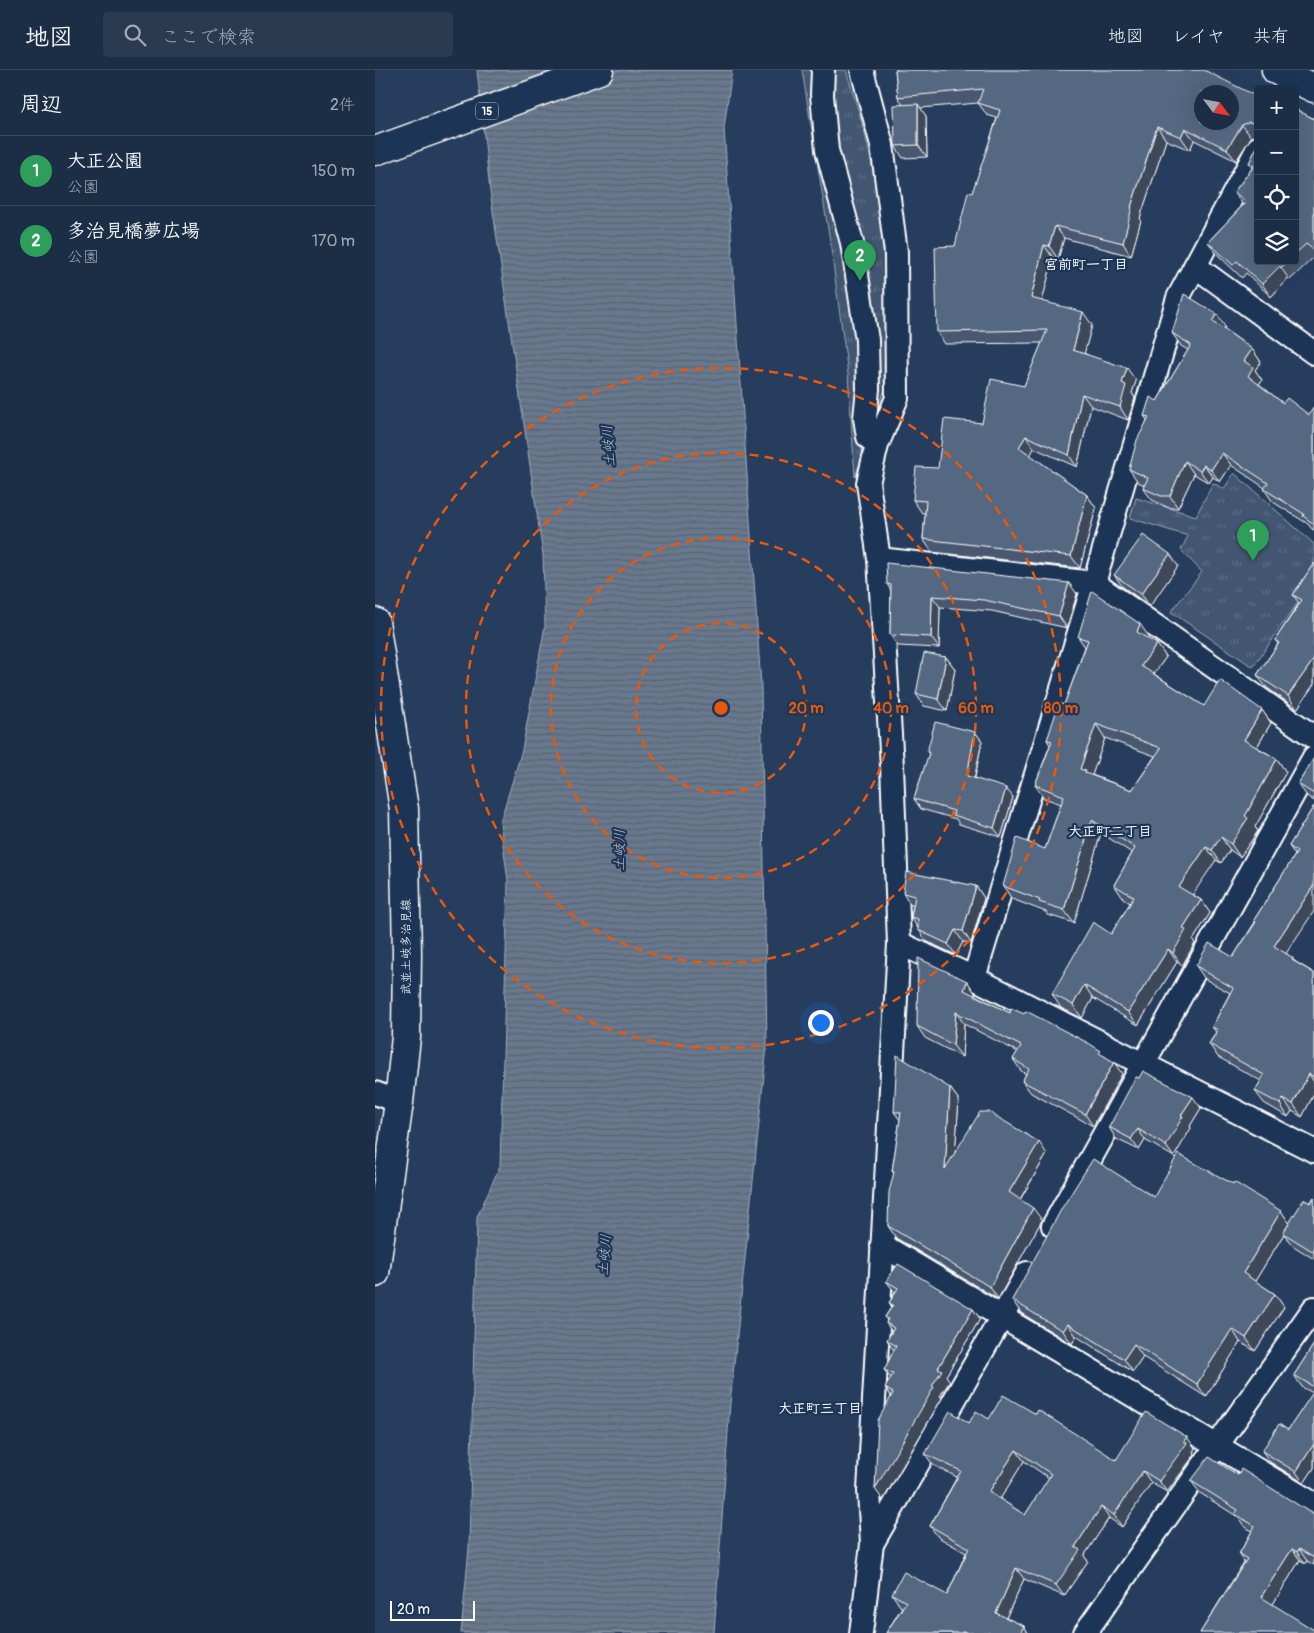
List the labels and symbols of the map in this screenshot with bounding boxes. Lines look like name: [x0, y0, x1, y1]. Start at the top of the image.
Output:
north arrow: [1194, 85, 1239, 130]
road number: 15: [476, 102, 498, 119]
pin: 2: [844, 240, 876, 281]
district label: 宮前町一丁目: [1044, 256, 1128, 273]
water label: 土岐川: [599, 424, 618, 468]
pin: 1: [1237, 520, 1269, 561]
centre of rings: [712, 699, 730, 717]
text: 20 m: [788, 699, 824, 718]
text: 40 m: [873, 699, 909, 718]
text: 60 m: [958, 699, 994, 718]
text: 80 m: [1044, 699, 1078, 718]
district label: 大正町二丁目: [1068, 823, 1152, 840]
water label: 土岐川: [611, 829, 628, 871]
street label: 武並土岐多治見線: [399, 899, 414, 995]
your location: [808, 1010, 834, 1036]
water label: 土岐川: [594, 1233, 615, 1277]
district label: 大正町三丁目: [778, 1400, 862, 1417]
scale bar: [390, 1598, 475, 1621]

